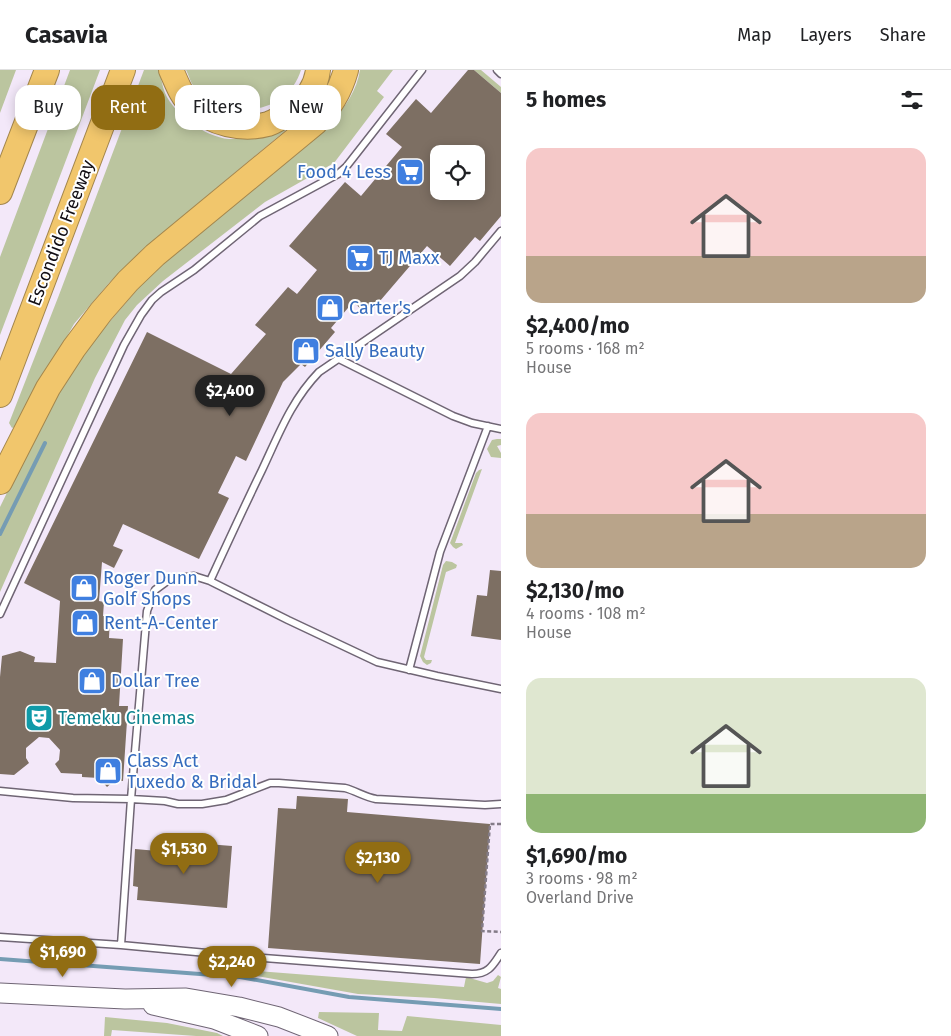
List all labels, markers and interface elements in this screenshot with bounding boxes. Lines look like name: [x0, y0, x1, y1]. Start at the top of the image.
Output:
text: Casavia: [25, 21, 108, 49]
text: Map: [737, 24, 772, 46]
text: Layers: [800, 24, 852, 46]
text: Share: [880, 24, 926, 46]
chip: Buy: [15, 85, 81, 130]
chip: Rent: [91, 85, 165, 130]
chip: Filters: [175, 85, 260, 130]
chip: New: [270, 85, 341, 130]
icon: filters: [898, 86, 926, 114]
text: 5 homes: [526, 87, 606, 113]
map controls: [430, 145, 485, 200]
button: locate: [430, 145, 485, 200]
street label: Escondido Freeway: [23, 157, 99, 309]
supermarket icon: Food 4 Less: [395, 157, 425, 187]
place label: Food 4 Less: [297, 161, 391, 183]
icon: home: [681, 181, 771, 271]
supermarket icon: TJ Maxx: [345, 243, 375, 273]
place label: TJ Maxx: [379, 247, 440, 269]
shop icon: Carter's: [315, 293, 345, 323]
place label: Carter's: [349, 297, 411, 319]
text: $2,400/mo: [526, 313, 630, 339]
shop icon: Sally Beauty: [291, 336, 321, 366]
text: 5 rooms · 168 m²: [526, 339, 645, 358]
place label: Sally Beauty: [325, 340, 425, 362]
text: House: [526, 358, 572, 377]
pin: $2,400: [189, 374, 271, 417]
text: $2,400: [206, 381, 254, 400]
icon: home: [681, 446, 771, 536]
place label: Roger Dunn Golf Shops: [103, 567, 198, 610]
shop icon: Roger Dunn Golf Shops: [69, 573, 99, 603]
text: $2,130/mo: [526, 578, 624, 604]
text: 4 rooms · 108 m²: [526, 604, 646, 623]
shop icon: Rent-A-Center: [70, 608, 100, 638]
place label: Rent-A-Center: [104, 612, 218, 634]
text: House: [526, 623, 572, 642]
shop icon: Dollar Tree: [77, 666, 107, 696]
place label: Dollar Tree: [111, 670, 200, 692]
theatre icon: Temeku Cinemas: [24, 703, 54, 733]
place label: Temeku Cinemas: [58, 707, 195, 729]
icon: home: [681, 711, 771, 801]
place label: Class Act Tuxedo & Bridal: [127, 750, 257, 793]
shop icon: Class Act Tuxedo & Bridal: [93, 756, 123, 786]
pin: $1,530: [143, 832, 225, 875]
text: $1,530: [161, 839, 207, 858]
pin: $2,130: [337, 842, 419, 884]
text: $1,690/mo: [526, 843, 627, 869]
text: $2,130: [356, 848, 400, 867]
text: 3 rooms · 98 m²: [526, 869, 638, 888]
text: Overland Drive: [526, 888, 634, 907]
pin: $1,690: [22, 936, 104, 978]
text: $1,690: [40, 942, 86, 961]
pin: $2,240: [191, 946, 273, 988]
text: $2,240: [209, 952, 255, 971]

